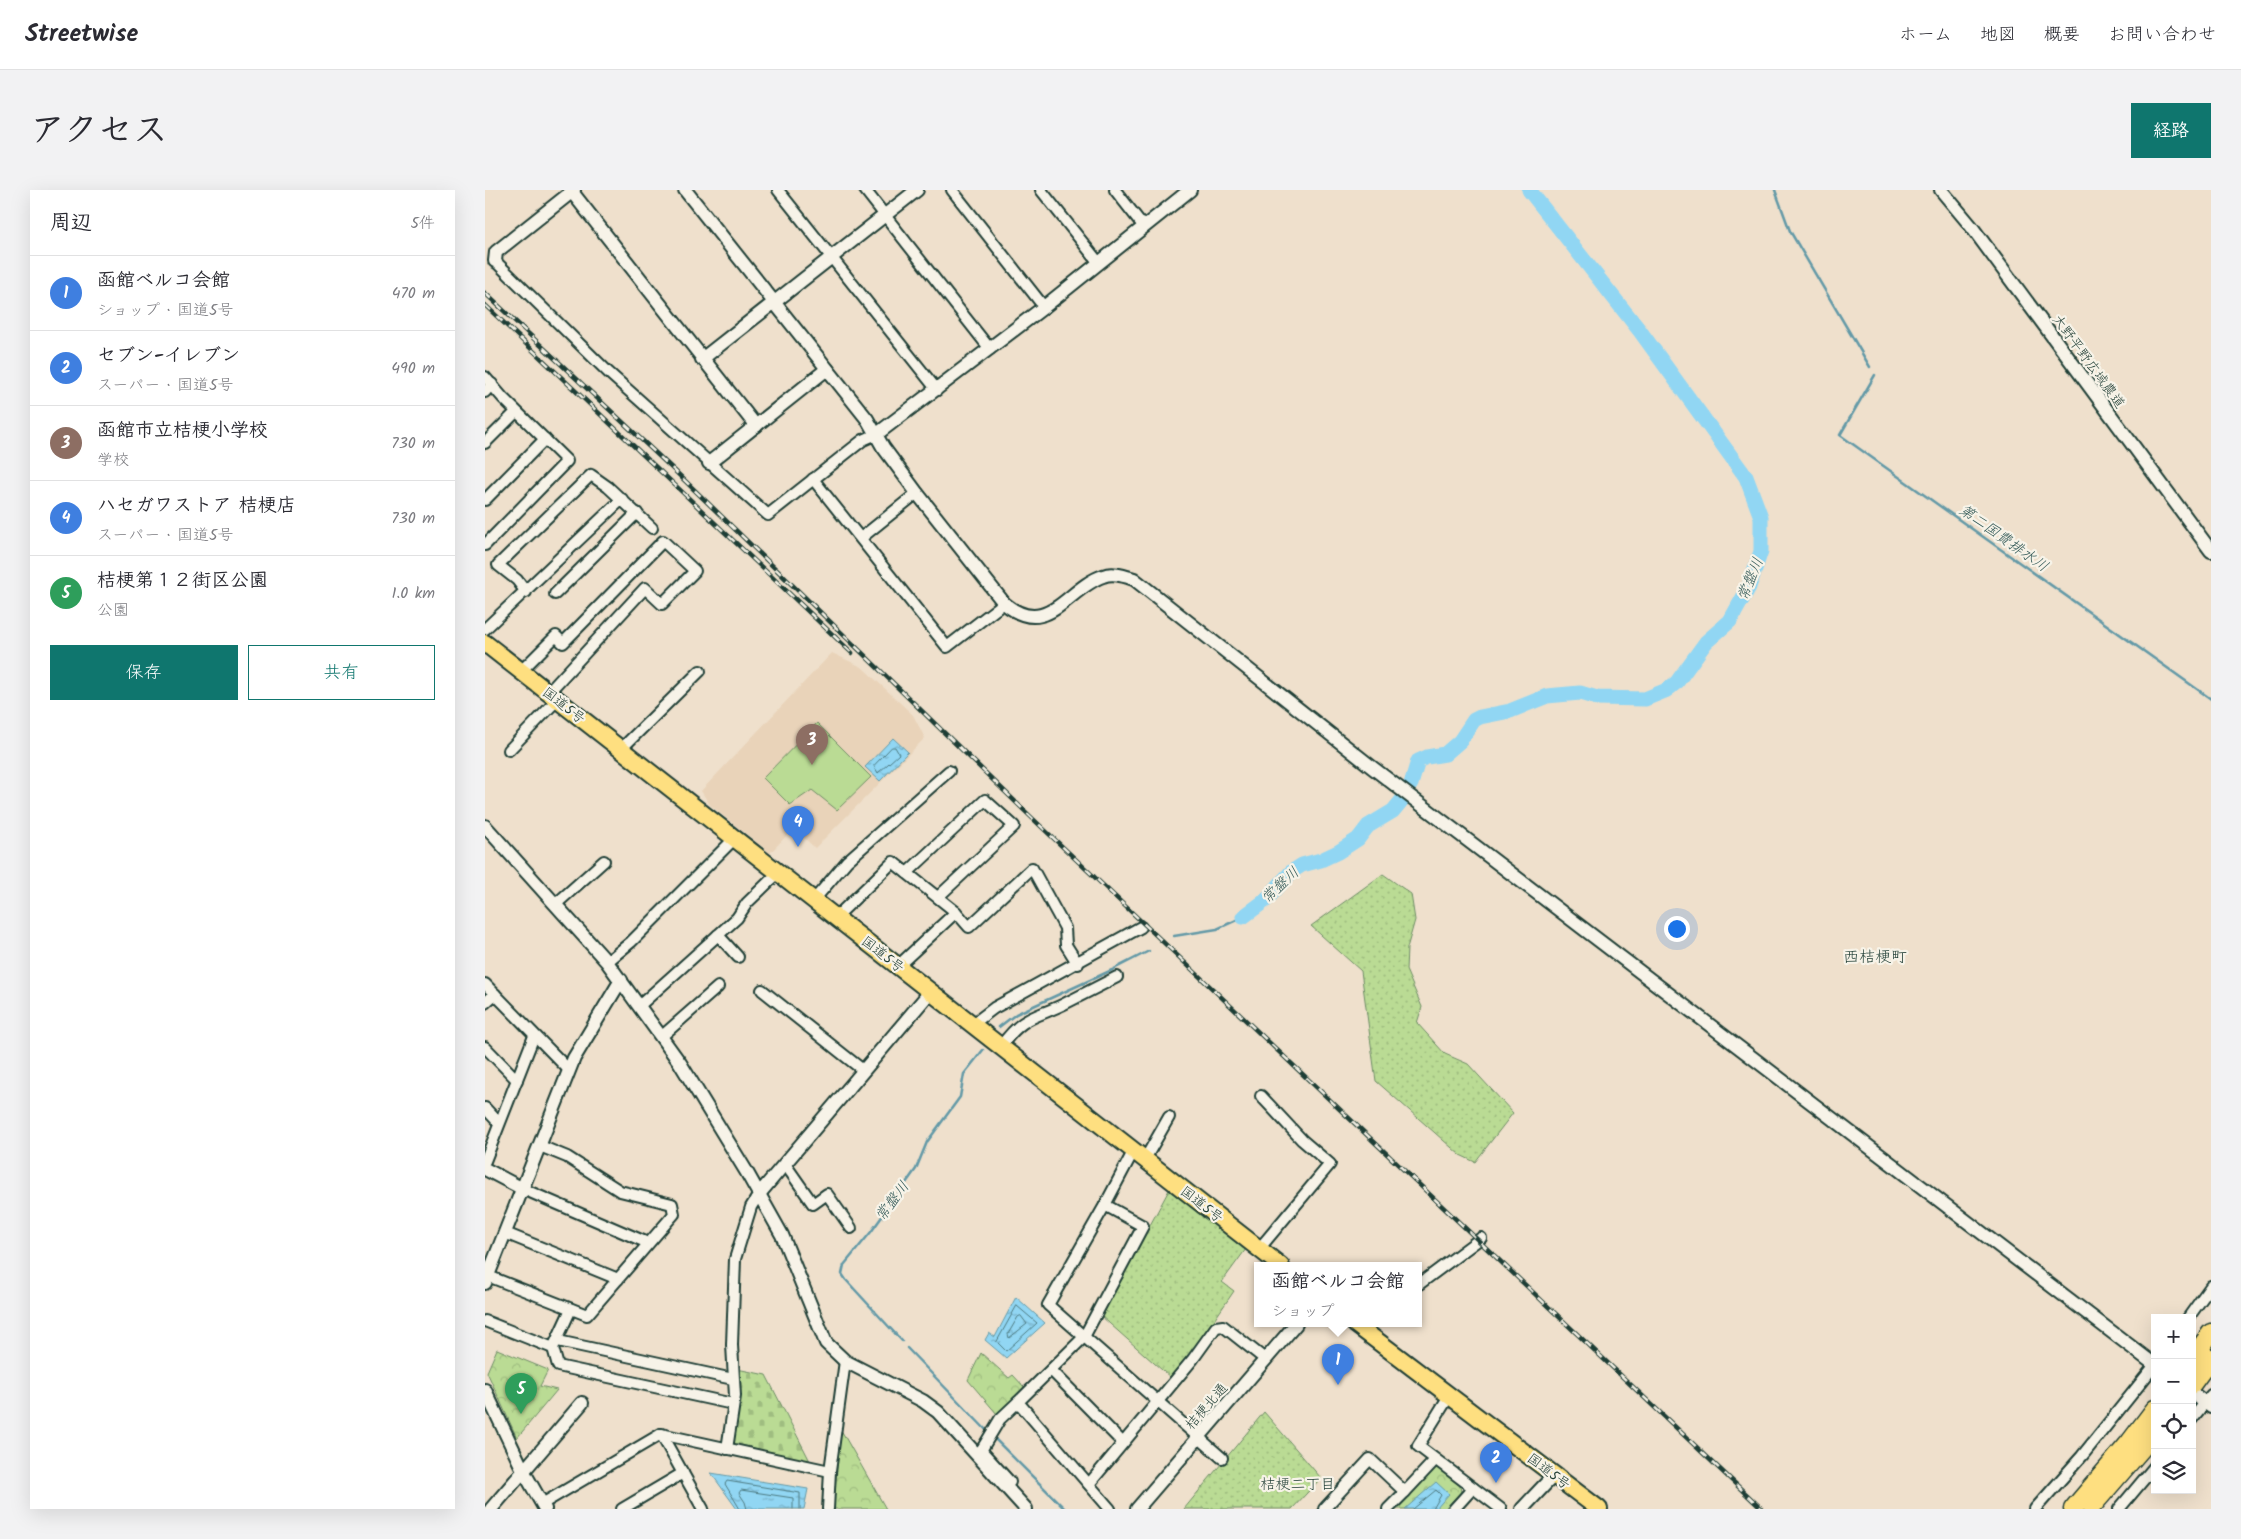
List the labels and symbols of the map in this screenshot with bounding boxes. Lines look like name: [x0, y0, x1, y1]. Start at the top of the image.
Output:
street label: 大野平野広域農道: [2046, 310, 2130, 413]
water label: 第二国費排水川: [1954, 499, 2053, 579]
water label: 常盤川: [1731, 554, 1770, 605]
street label: 国道5号: [537, 682, 590, 730]
pin: 3: [796, 724, 828, 765]
pin: 4: [782, 806, 814, 847]
water label: 常盤川: [1256, 862, 1305, 910]
your location: [1664, 916, 1690, 942]
street label: 国道5号: [856, 931, 909, 979]
district label: 西桔梗町: [1843, 945, 1907, 970]
water label: 常盤川: [870, 1176, 916, 1227]
street label: 国道5号: [1175, 1181, 1228, 1229]
pin: 1: [1322, 1344, 1354, 1385]
pin: 5: [505, 1373, 537, 1414]
street label: 桔梗北通: [1180, 1378, 1233, 1435]
pin: 2: [1480, 1442, 1512, 1483]
street label: 国道5号: [1522, 1448, 1575, 1495]
district label: 桔梗二丁目: [1260, 1473, 1336, 1497]

